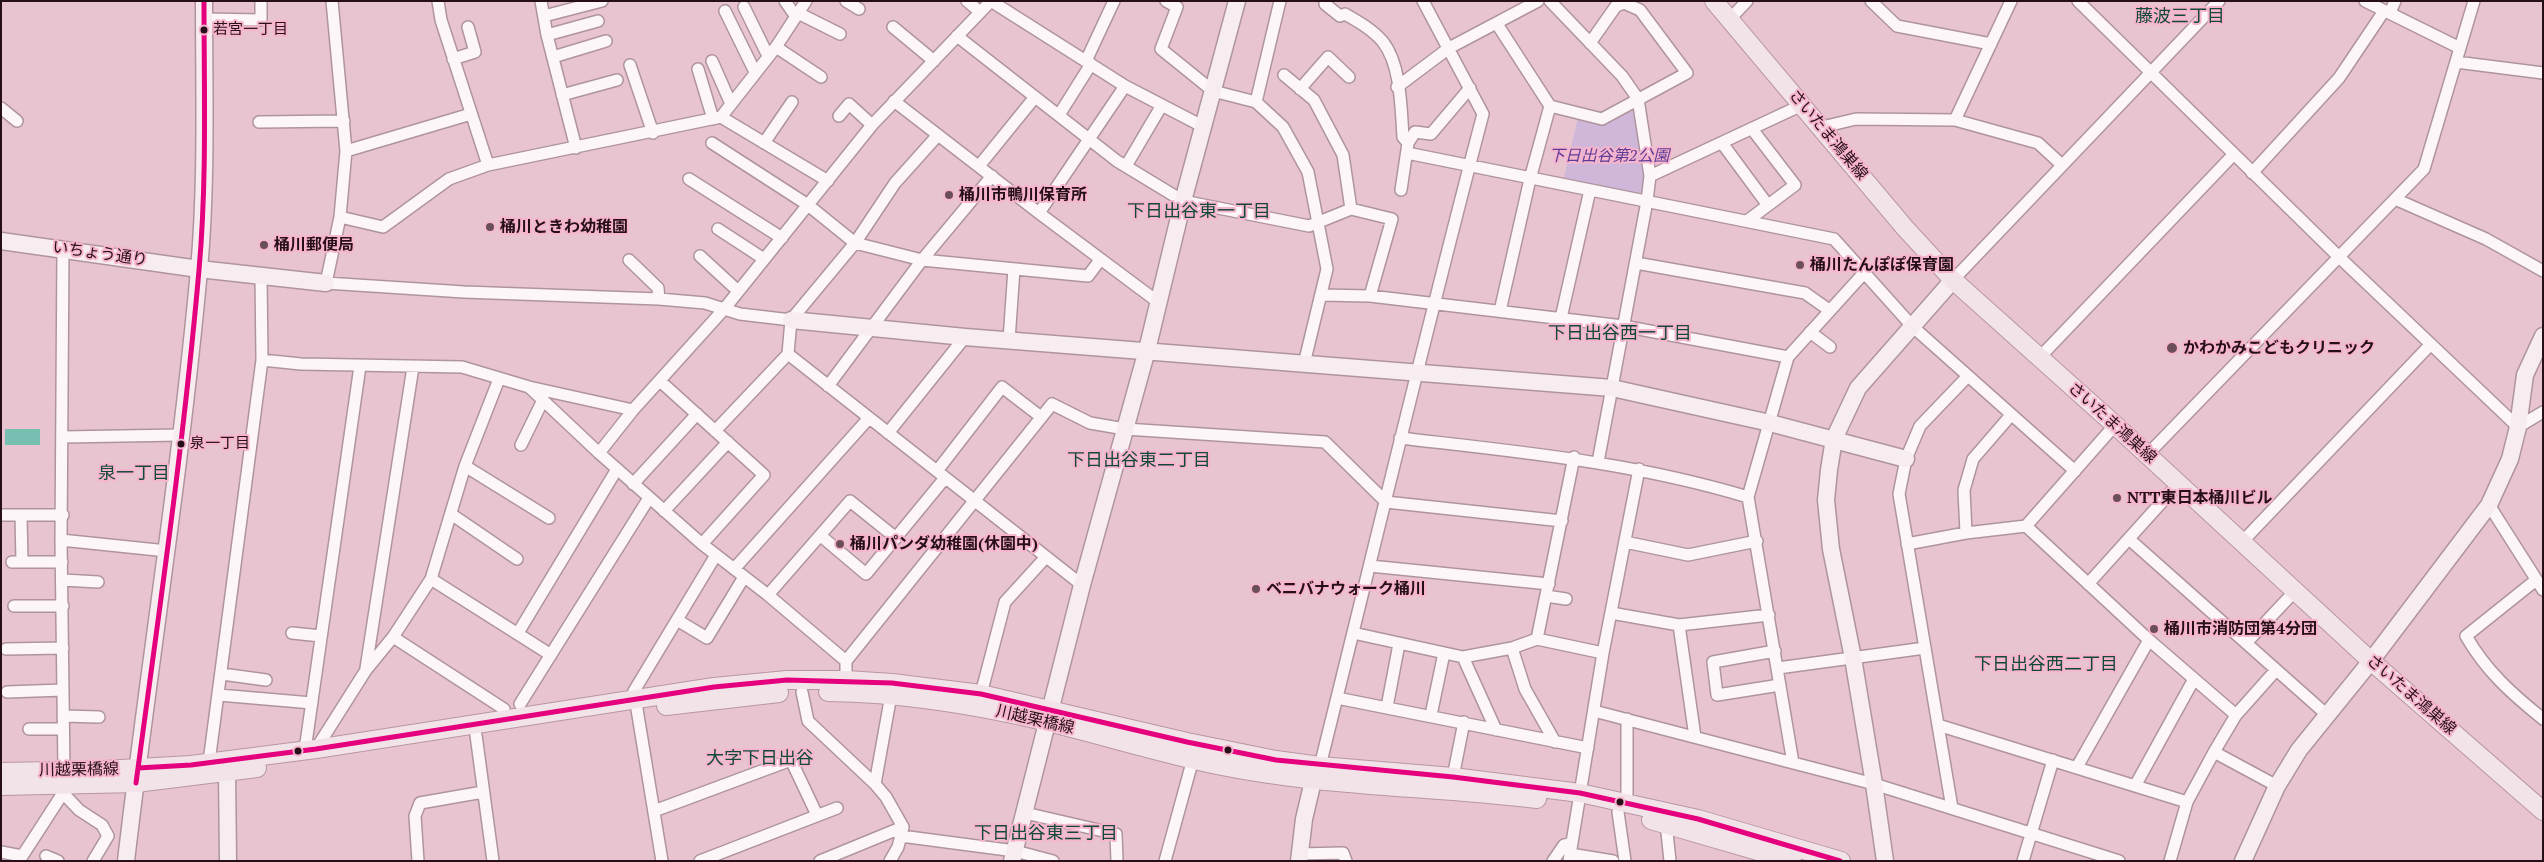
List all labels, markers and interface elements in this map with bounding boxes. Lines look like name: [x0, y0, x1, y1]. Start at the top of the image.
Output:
district label: 藤波三丁目: [2135, 6, 2225, 28]
place label: 若宮一丁目: [213, 21, 288, 39]
marker: 若宮一丁目: [199, 25, 209, 35]
street label: さいたま鴻巣線: [1785, 86, 1871, 184]
park label: 下日出谷第2公園: [1549, 146, 1669, 166]
place label: 桶川市鴨川保育所: [959, 185, 1087, 205]
marker: 桶川市鴨川保育所: [943, 189, 955, 201]
district label: 下日出谷東一丁目: [1127, 201, 1271, 223]
place label: 桶川ときわ幼稚園: [500, 217, 628, 237]
marker: 桶川ときわ幼稚園: [484, 221, 496, 233]
place label: 桶川郵便局: [274, 235, 354, 255]
street label: いちょう通り: [51, 238, 149, 270]
marker: 桶川郵便局: [258, 239, 270, 251]
place label: 桶川たんぽぽ保育園: [1810, 255, 1954, 275]
marker: 桶川たんぽぽ保育園: [1794, 259, 1806, 271]
district label: 下日出谷西一丁目: [1548, 323, 1692, 345]
place label: かわかみこどもクリニック: [2183, 338, 2375, 358]
marker: かわかみこどもクリニック: [2165, 341, 2179, 355]
street label: さいたま鴻巣線: [2064, 378, 2160, 468]
place label: 泉一丁目: [190, 435, 250, 453]
marker: 泉一丁目: [176, 439, 186, 449]
district label: 下日出谷東二丁目: [1067, 450, 1211, 472]
district label: 泉一丁目: [98, 463, 170, 485]
place label: NTT東日本桶川ビル: [2127, 488, 2272, 508]
marker: NTT東日本桶川ビル: [2111, 492, 2123, 504]
place label: 桶川パンダ幼稚園(休園中): [850, 534, 1038, 554]
marker: 桶川パンダ幼稚園(休園中): [834, 538, 846, 550]
place label: ベニバナウォーク桶川: [1266, 579, 1426, 599]
marker: ベニバナウォーク桶川: [1250, 583, 1262, 595]
place label: 桶川市消防団第4分団: [2164, 619, 2317, 639]
marker: 桶川市消防団第4分団: [2148, 623, 2160, 635]
street label: さいたま鴻巣線: [2362, 651, 2460, 739]
district label: 下日出谷西二丁目: [1974, 654, 2118, 676]
street label: 川越栗橋線: [994, 702, 1076, 738]
unlabelled marker: [1223, 745, 1233, 755]
unlabelled marker: [293, 746, 303, 756]
district label: 大字下日出谷: [706, 748, 814, 770]
street label: 川越栗橋線: [39, 760, 119, 780]
unlabelled marker: [1615, 797, 1625, 807]
district label: 下日出谷東三丁目: [974, 823, 1118, 845]

